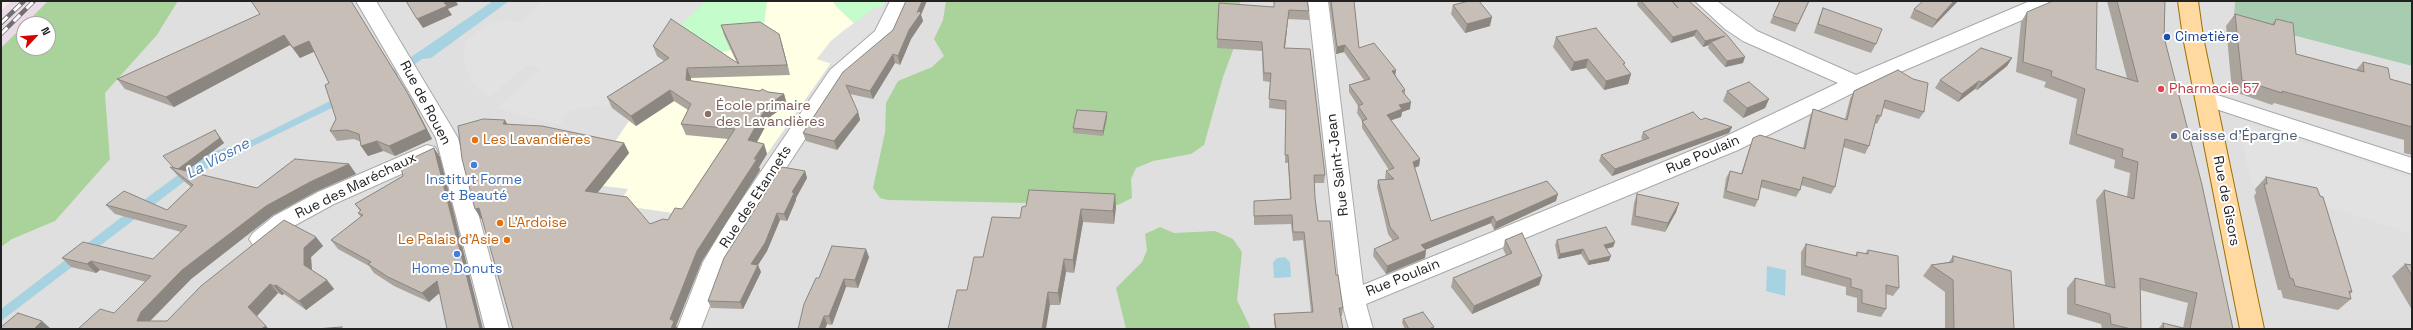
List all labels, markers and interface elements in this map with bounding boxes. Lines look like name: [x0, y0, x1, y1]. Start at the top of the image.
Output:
north arrow: [16, 16, 56, 56]
text: N: [38, 25, 54, 38]
place label: Cimetière: [2175, 29, 2239, 45]
marker: Cimetière: [2162, 32, 2172, 42]
street label: Rue de Rouen: [396, 58, 454, 148]
place label: Pharmacie 57: [2169, 81, 2259, 97]
marker: Pharmacie 57: [2156, 84, 2166, 94]
place label: École primaire des Lavandières: [716, 98, 825, 130]
marker: École primaire des Lavandières: [703, 109, 713, 119]
street label: Rue Saint-Jean: [1323, 113, 1353, 217]
place label: Caisse d'Épargne: [2182, 128, 2297, 144]
marker: Caisse d'Épargne: [2169, 131, 2179, 141]
place label: Les Lavandières: [483, 132, 591, 148]
street label: Rue Poulain: [1664, 132, 1742, 178]
water label: La Viosne: [183, 135, 253, 183]
marker: Les Lavandières: [470, 135, 480, 145]
street label: Rue des Etannets: [717, 143, 795, 251]
street label: Rue des Maréchaux: [293, 149, 419, 223]
street label: Rue de Gisors: [2209, 155, 2243, 247]
marker: Institut Forme et Beauté: [469, 160, 479, 170]
place label: Institut Forme et Beauté: [426, 172, 522, 204]
place label: L'Ardoise: [508, 215, 567, 231]
marker: L'Ardoise: [495, 218, 505, 228]
place label: Le Palais d'Asie: [398, 232, 499, 248]
marker: Le Palais d'Asie: [502, 235, 512, 245]
marker: Home Donuts: [452, 249, 462, 259]
street label: Rue Poulain: [1364, 256, 1442, 300]
place label: Home Donuts: [412, 261, 502, 277]

